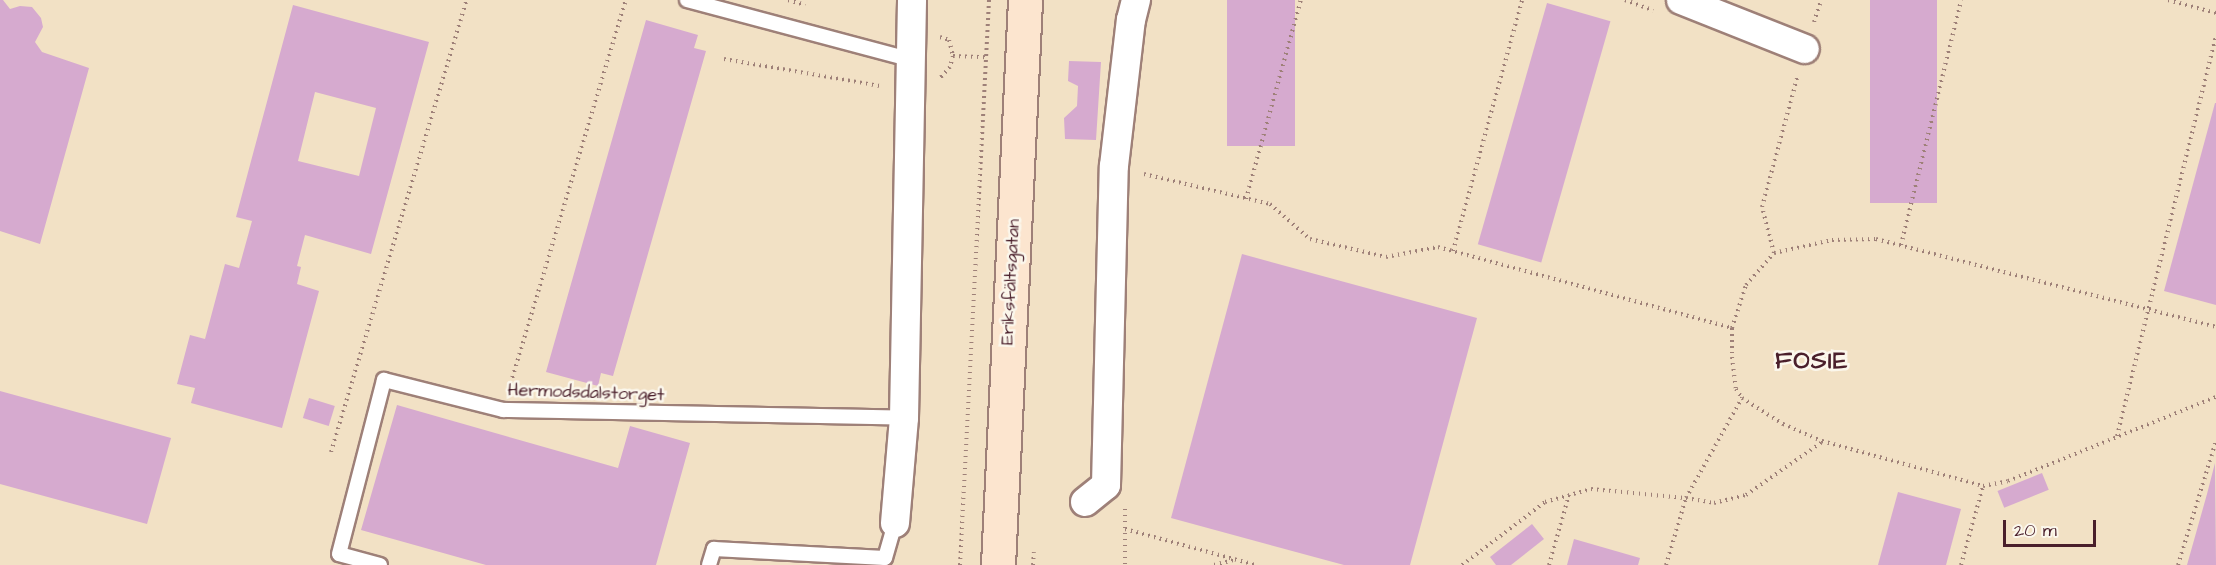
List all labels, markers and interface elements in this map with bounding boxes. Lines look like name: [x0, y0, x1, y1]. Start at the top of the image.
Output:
street label: Eriksfältsgatan: [997, 218, 1025, 346]
district label: FOSIE: [1775, 348, 1849, 376]
street label: Hermodsdalstorget: [507, 379, 665, 407]
scale bar: [2006, 508, 2099, 546]
text: 20 m: [2014, 518, 2057, 543]

